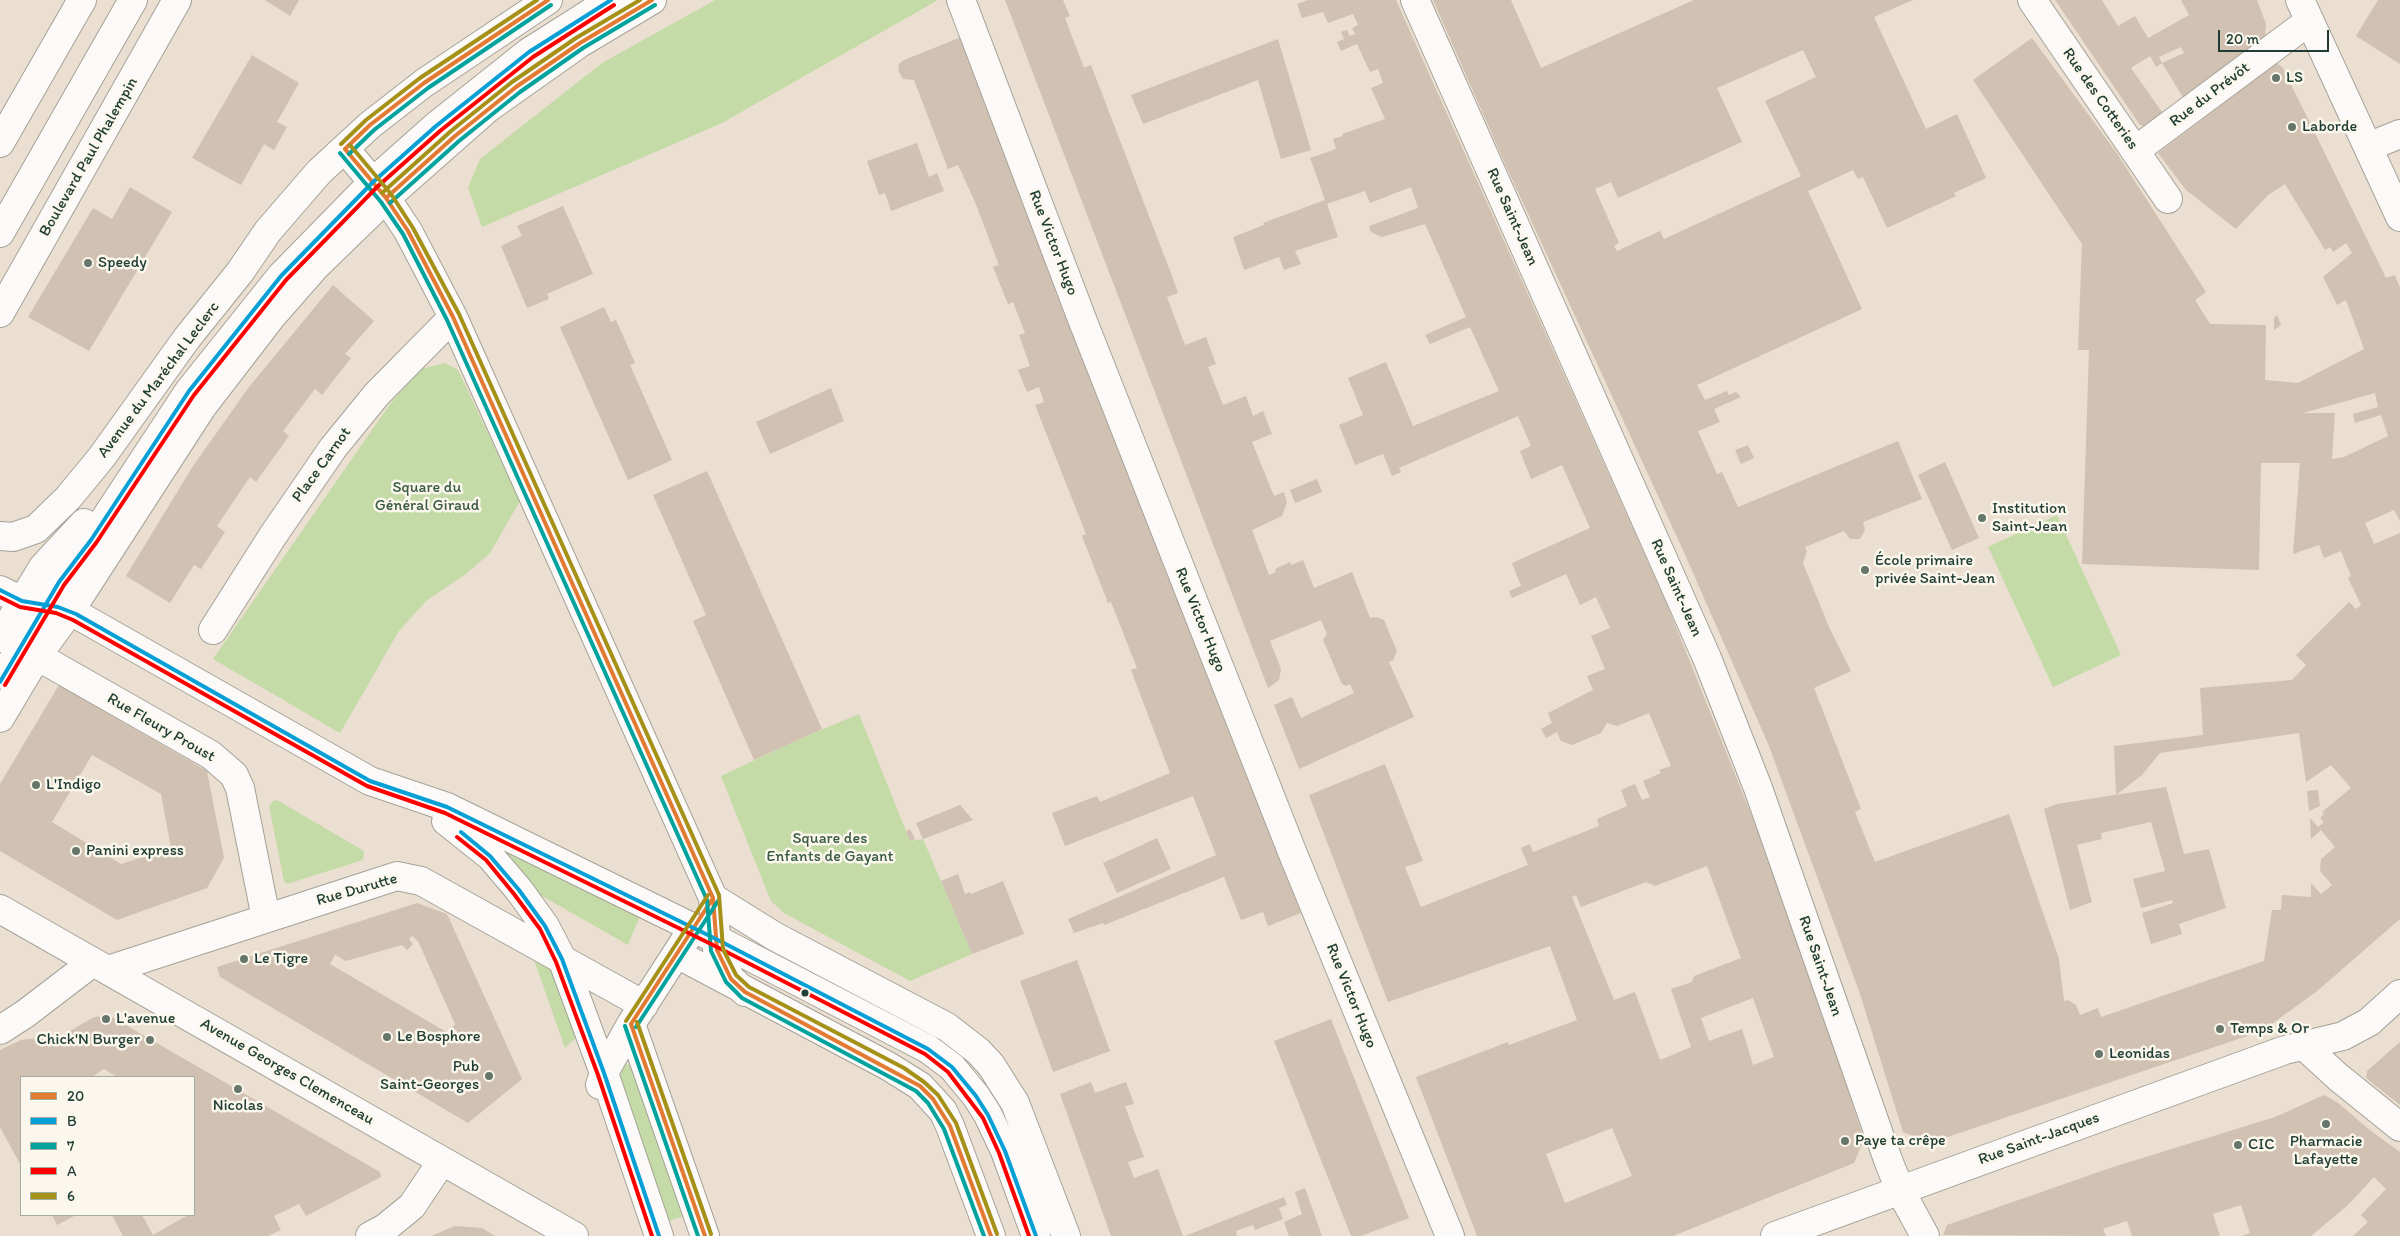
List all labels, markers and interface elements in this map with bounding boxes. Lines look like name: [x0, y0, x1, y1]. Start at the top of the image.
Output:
scale bar: [2220, 20, 2331, 52]
text: 20 m: [2226, 30, 2259, 48]
street label: Rue des Cotteries: [2058, 45, 2142, 153]
street label: Rue du Prévôt: [2166, 59, 2254, 131]
place label: LS: [2286, 68, 2303, 88]
marker: LS: [2270, 72, 2282, 84]
street label: Boulevard Paul Phalempin: [36, 74, 142, 240]
place label: Laborde: [2302, 117, 2357, 137]
marker: Laborde: [2286, 121, 2298, 133]
street label: Rue Saint-Jean: [1482, 165, 1542, 269]
street label: Rue Victor Hugo: [1024, 188, 1082, 298]
place label: Speedy: [98, 253, 147, 273]
marker: Speedy: [82, 257, 94, 269]
street label: Avenue du Maréchal Leclerc: [94, 298, 224, 462]
street label: Place Carnot: [288, 424, 356, 506]
park label: Square du Général Giraud: [375, 478, 479, 516]
place label: Institution Saint-Jean: [1992, 499, 2067, 537]
marker: Institution Saint-Jean: [1976, 512, 1988, 524]
street label: Rue Saint-Jean: [1646, 536, 1706, 640]
place label: École primaire privée Saint-Jean: [1875, 551, 1995, 589]
marker: École primaire privée Saint-Jean: [1859, 564, 1871, 576]
street label: Rue Victor Hugo: [1170, 565, 1230, 675]
street label: Rue Fleury Proust: [104, 689, 218, 767]
place label: L'Indigo: [46, 775, 101, 795]
marker: L'Indigo: [30, 779, 42, 791]
park label: Square des Enfants de Gayant: [766, 829, 894, 867]
place label: Panini express: [86, 841, 184, 861]
marker: Panini express: [70, 845, 82, 857]
street label: Rue Durutte: [314, 869, 400, 911]
street label: Rue Saint-Jean: [1794, 913, 1846, 1019]
street label: Rue Victor Hugo: [1321, 941, 1381, 1051]
place label: Le Tigre: [254, 949, 308, 969]
marker: Le Tigre: [238, 953, 250, 965]
unlabelled marker: [800, 988, 810, 998]
place label: L'avenue: [116, 1009, 175, 1029]
marker: L'avenue: [100, 1013, 112, 1025]
street label: Avenue Georges Clemenceau: [197, 1014, 377, 1130]
place label: Temps & Or: [2230, 1019, 2309, 1039]
marker: Temps & Or: [2214, 1023, 2226, 1035]
place label: Le Bosphore: [397, 1027, 481, 1047]
place label: Chick'N Burger: [36, 1030, 140, 1050]
marker: Le Bosphore: [381, 1031, 393, 1043]
marker: Chick'N Burger: [144, 1034, 156, 1046]
place label: Leonidas: [2109, 1044, 2170, 1064]
marker: Leonidas: [2093, 1048, 2105, 1060]
place label: Pub Saint-Georges: [380, 1057, 479, 1095]
marker: Pub Saint-Georges: [483, 1070, 495, 1082]
legend: [20, 1076, 195, 1216]
marker: Nicolas: [232, 1083, 244, 1095]
text: 20: [67, 1087, 84, 1105]
place label: Nicolas: [213, 1096, 263, 1116]
street label: Rue Saint-Jacques: [1976, 1108, 2102, 1170]
text: B: [67, 1112, 77, 1130]
marker: Pharmacie Lafayette: [2320, 1118, 2332, 1130]
place label: Paye ta crêpe: [1855, 1131, 1946, 1151]
place label: Pharmacie Lafayette: [2290, 1132, 2362, 1170]
marker: Paye ta crêpe: [1839, 1135, 1851, 1147]
place label: CIC: [2248, 1135, 2275, 1155]
text: 7: [67, 1137, 74, 1155]
marker: CIC: [2232, 1139, 2244, 1151]
text: A: [67, 1162, 77, 1180]
text: 6: [67, 1187, 75, 1205]

